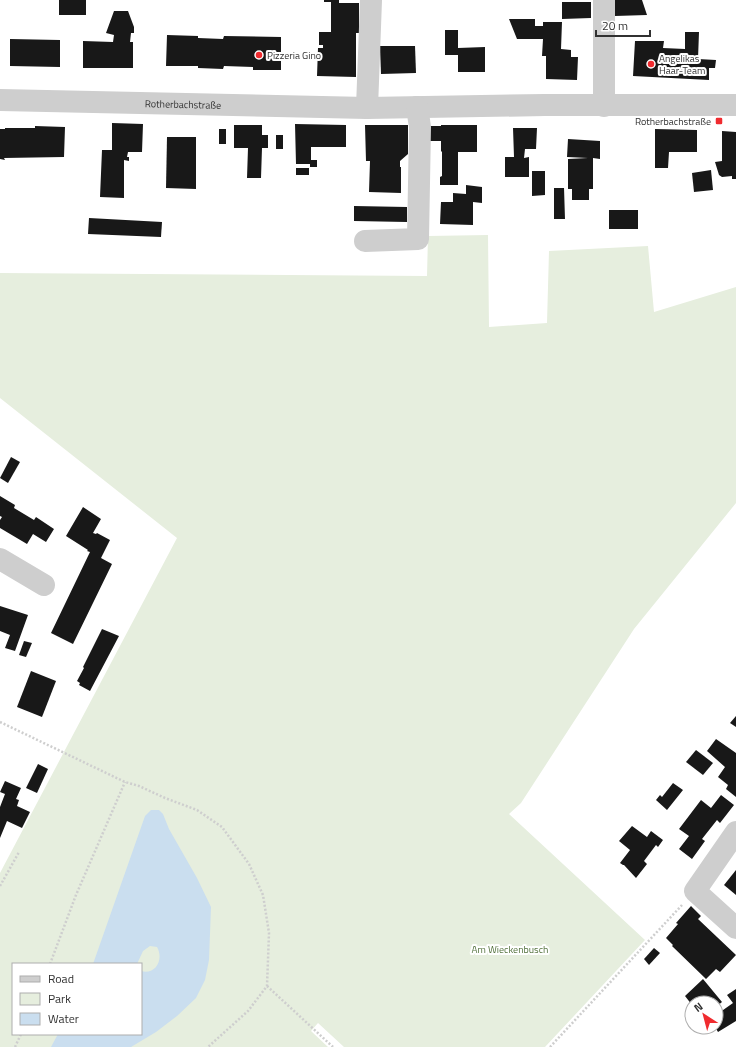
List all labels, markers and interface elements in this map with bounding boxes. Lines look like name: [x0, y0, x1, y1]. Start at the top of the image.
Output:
scale bar: [596, 12, 650, 38]
text: 20 m: [602, 16, 628, 35]
place label: Pizzeria Gino: [267, 48, 321, 63]
marker: Pizzeria Gino: [254, 50, 264, 60]
place label: Angelikas Haar-Team: [659, 51, 705, 78]
marker: Angelikas Haar-Team: [646, 59, 656, 69]
street label: Rotherbachstraße: [145, 96, 221, 112]
place label: Rotherbachstraße: [635, 114, 711, 129]
marker: Rotherbachstraße: [714, 116, 724, 126]
park label: Am Wieckenbusch: [471, 942, 549, 957]
legend: [12, 963, 142, 1035]
text: Road: [48, 969, 74, 988]
text: Park: [48, 989, 71, 1008]
north arrow: [684, 995, 724, 1035]
text: N: [690, 998, 706, 1016]
text: Water: [48, 1009, 79, 1028]

